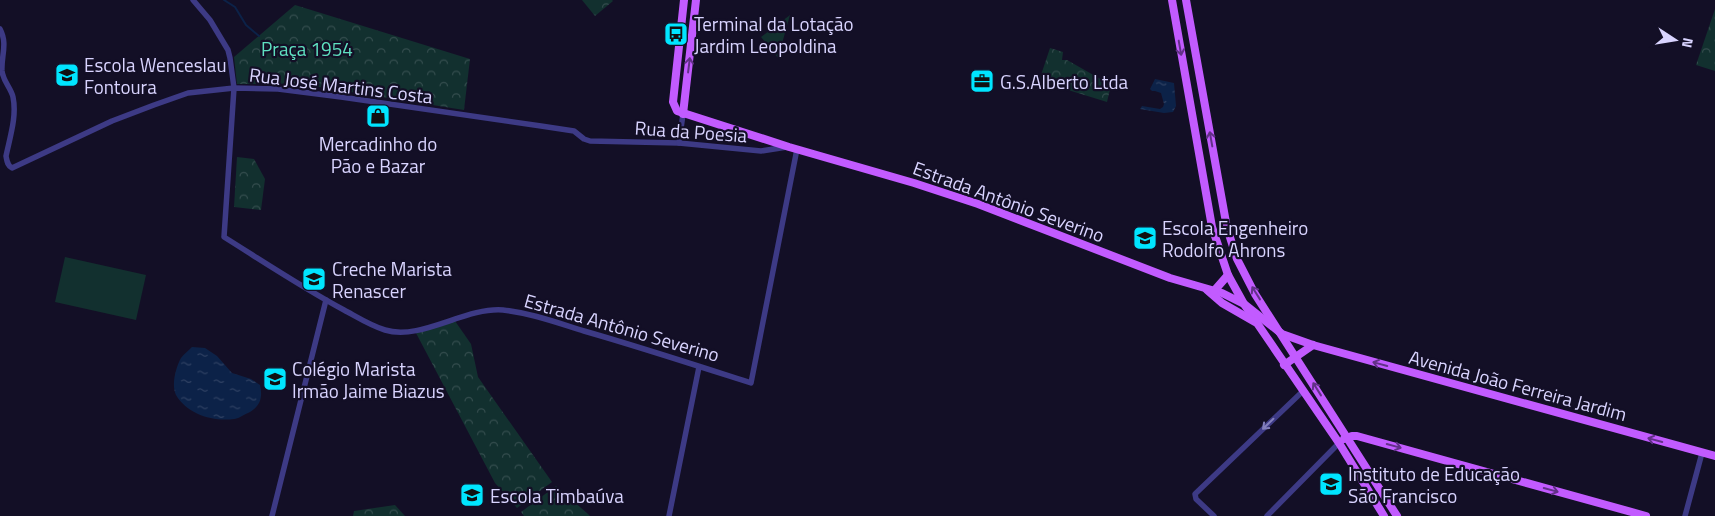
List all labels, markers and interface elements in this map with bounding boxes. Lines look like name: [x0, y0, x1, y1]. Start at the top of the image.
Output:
place label: Terminal da Lotação Jardim Leopoldina: [694, 9, 854, 60]
north arrow: [1650, 15, 1700, 65]
bus stop icon: Terminal da Lotação Jardim Leopoldina: [663, 21, 689, 47]
park label: Praça 1954: [261, 34, 353, 63]
text: N: [1677, 36, 1699, 50]
one-way arrow: [1176, 40, 1186, 56]
place label: Escola Wenceslau Fontoura: [84, 50, 226, 101]
one-way arrow: [684, 58, 694, 74]
street label: Rua José Martins Costa: [248, 59, 435, 111]
school or university icon: Escola Wenceslau Fontoura: [54, 62, 80, 88]
place label: G.S.Alberto Ltda: [1000, 67, 1128, 96]
office icon: G.S.Alberto Ltda: [969, 68, 995, 94]
shop icon: Mercadinho do Pão e Bazar: [365, 103, 391, 129]
street label: Rua da Poesia: [634, 113, 749, 149]
place label: Mercadinho do Pão e Bazar: [319, 129, 437, 180]
one-way arrow: [1205, 131, 1215, 147]
street label: Estrada Antônio Severino: [909, 153, 1109, 249]
place label: Escola Engenheiro Rodolfo Ahrons: [1162, 213, 1308, 264]
school or university icon: Escola Engenheiro Rodolfo Ahrons: [1132, 225, 1158, 251]
place label: Creche Marista Renascer: [332, 254, 452, 305]
school or university icon: Creche Marista Renascer: [301, 266, 327, 292]
street label: Estrada Antônio Severino: [521, 285, 723, 369]
one-way arrow: [1250, 287, 1260, 301]
street label: Avenida João Ferreira Jardim: [1406, 342, 1630, 428]
place label: Colégio Marista Irmão Jaime Biazus: [292, 354, 445, 405]
one-way arrow: [1373, 359, 1389, 369]
school or university icon: Colégio Marista Irmão Jaime Biazus: [262, 366, 288, 392]
one-way arrow: [1312, 382, 1323, 396]
one-way arrow: [1261, 418, 1274, 430]
one-way arrow: [1647, 435, 1663, 445]
one-way arrow: [1386, 442, 1402, 452]
place label: Instituto de Educação São Francisco: [1348, 459, 1520, 510]
school or university icon: Instituto de Educação São Francisco: [1318, 471, 1344, 497]
place label: Escola Timbaúva: [490, 481, 624, 510]
school or university icon: Escola Timbaúva: [459, 482, 485, 508]
one-way arrow: [1542, 486, 1558, 495]

